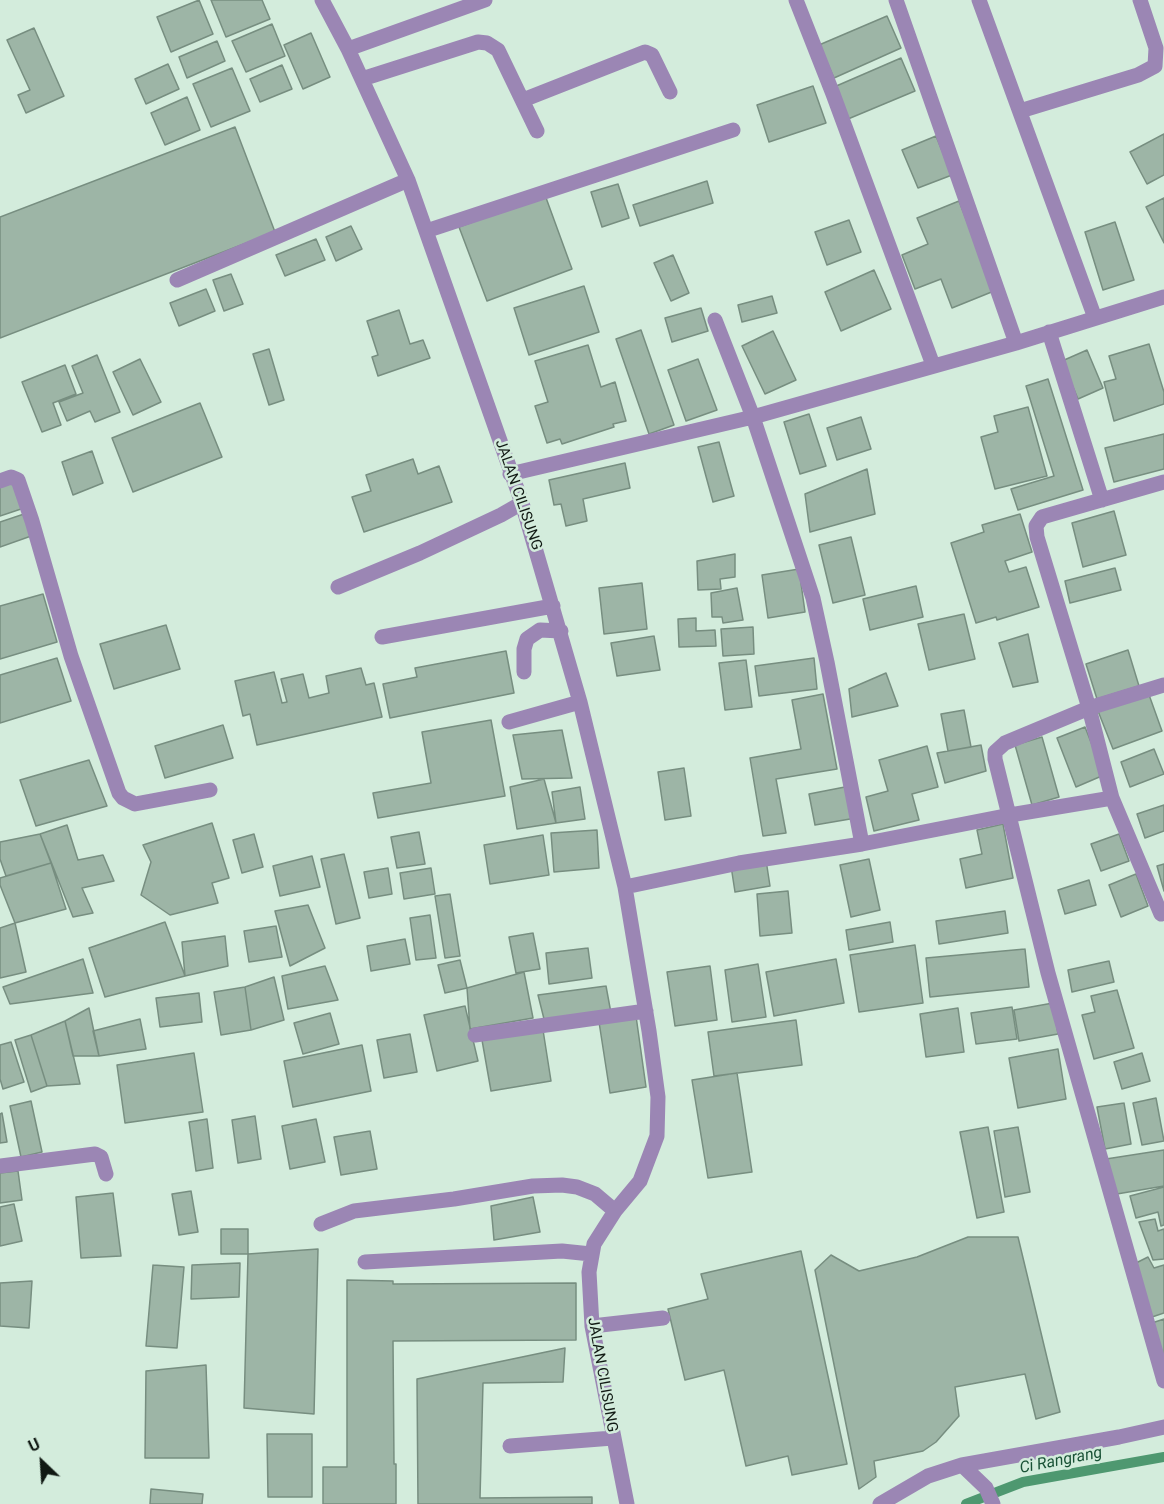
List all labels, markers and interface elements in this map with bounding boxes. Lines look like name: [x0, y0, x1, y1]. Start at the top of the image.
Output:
street label: JALAN CILISUNG: [491, 437, 545, 553]
street label: JALAN CILISUNG: [583, 1316, 621, 1434]
north arrow: [12, 1432, 72, 1492]
text: U: [25, 1434, 43, 1456]
water label: Ci Rangrang: [1018, 1444, 1104, 1478]

